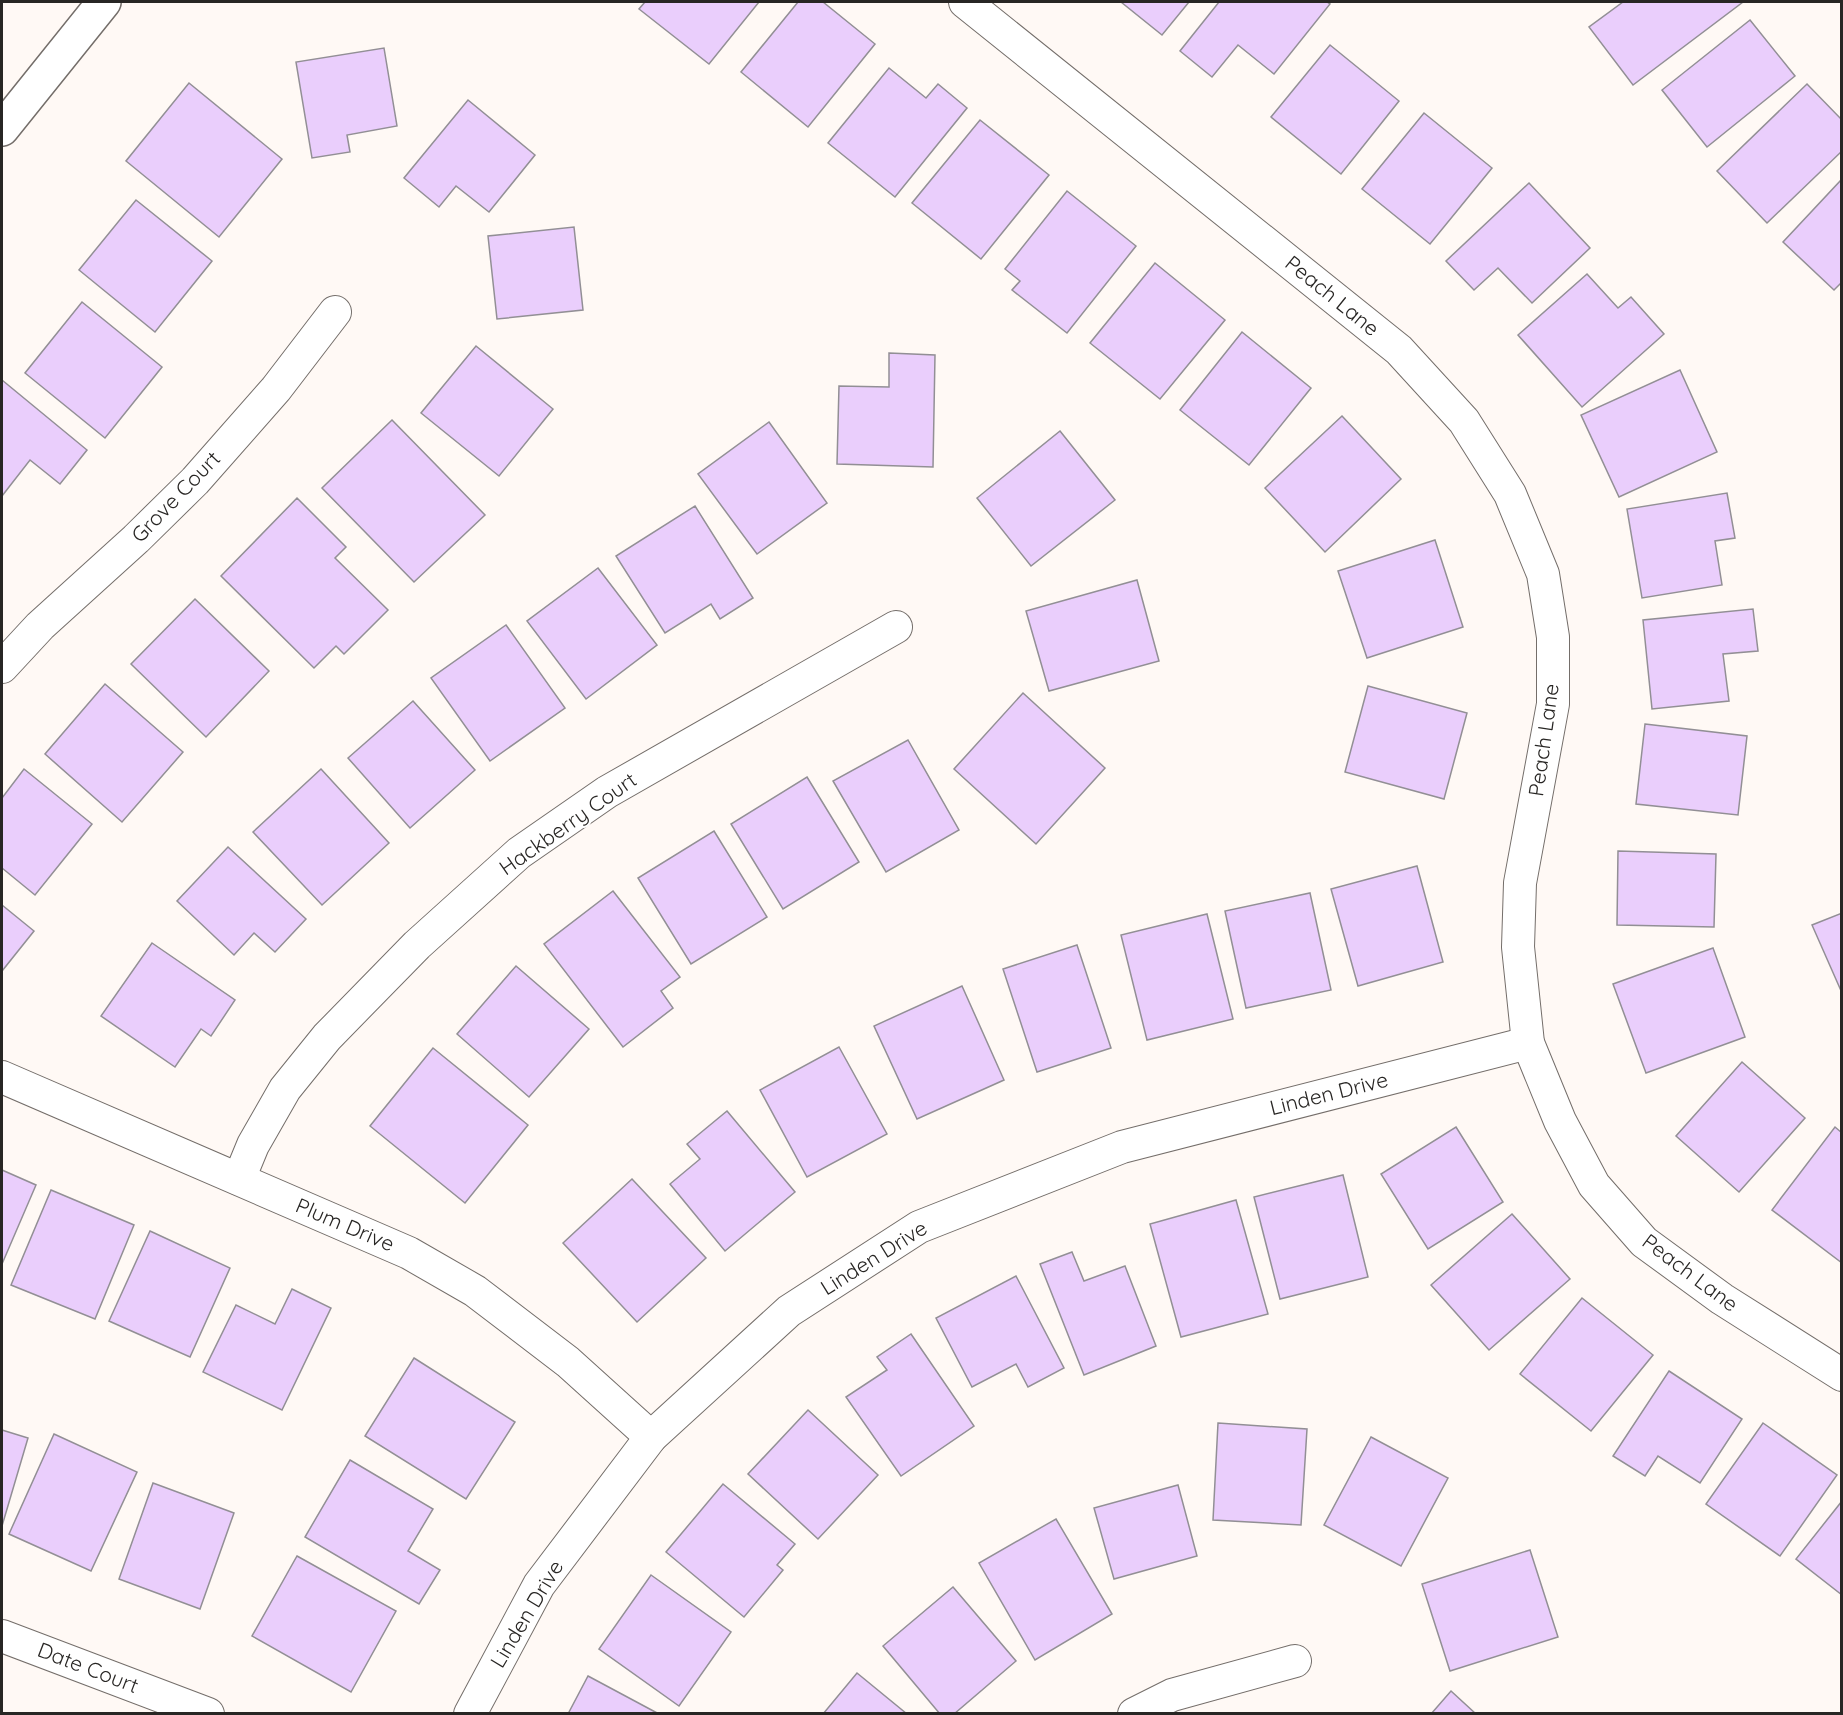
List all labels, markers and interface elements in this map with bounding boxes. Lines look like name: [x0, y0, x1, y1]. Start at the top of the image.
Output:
street label: Peach Lane: [1280, 249, 1385, 341]
street label: Grove Court: [125, 445, 225, 547]
street label: Peach Lane: [1522, 682, 1564, 798]
street label: Hackberry Court: [494, 766, 641, 880]
street label: Linden Drive: [1267, 1066, 1391, 1120]
street label: Plum Drive: [292, 1192, 399, 1256]
street label: Linden Drive: [815, 1214, 932, 1300]
street label: Peach Lane: [1637, 1228, 1744, 1317]
street label: Linden Drive: [484, 1555, 568, 1672]
street label: Date Court: [34, 1636, 142, 1698]

